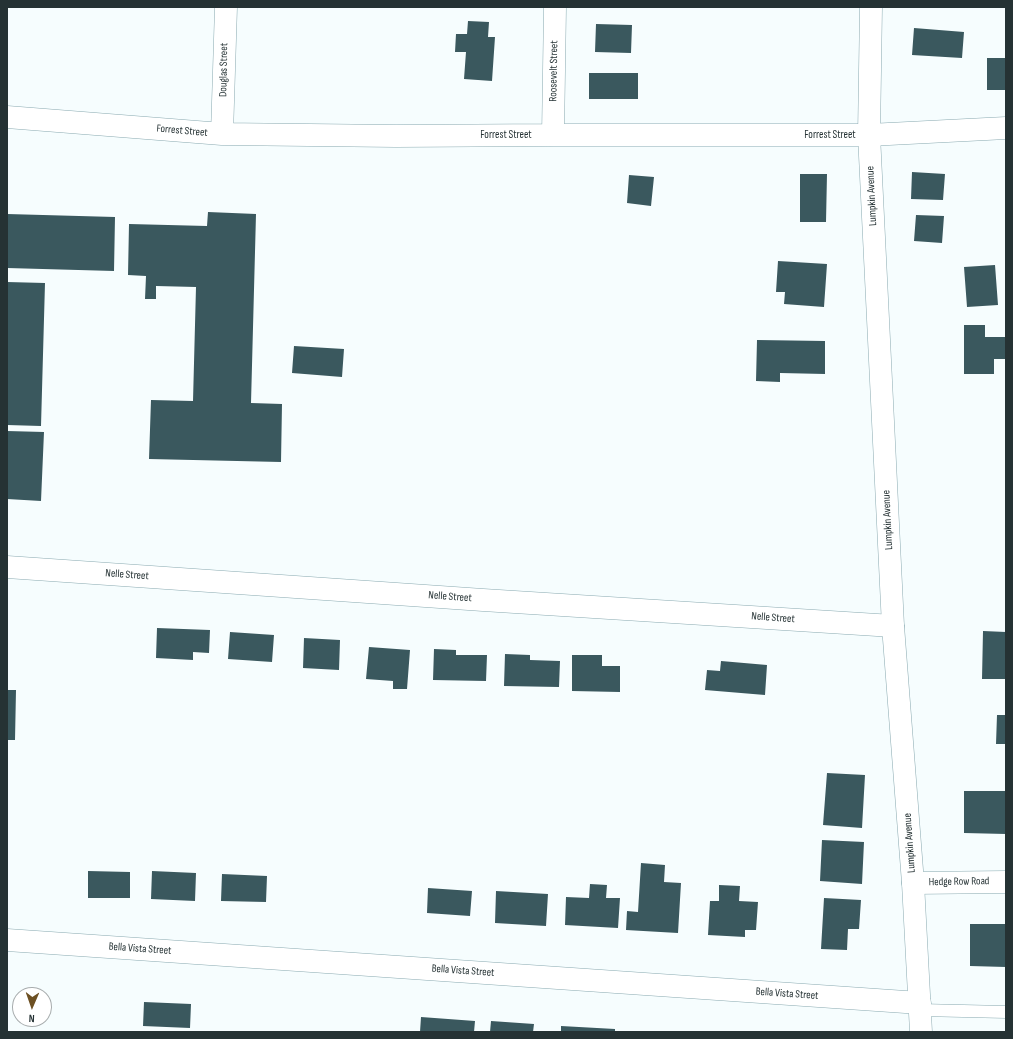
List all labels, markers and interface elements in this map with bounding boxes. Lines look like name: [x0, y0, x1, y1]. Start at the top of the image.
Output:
street label: Roosevelt Street: [547, 40, 561, 102]
street label: Douglas Street: [217, 43, 231, 97]
street label: Forrest Street: [156, 122, 208, 140]
street label: Forrest Street: [480, 128, 532, 142]
street label: Forrest Street: [804, 128, 856, 142]
street label: Lumpkin Avenue: [864, 166, 880, 226]
street label: Lumpkin Avenue: [880, 490, 896, 550]
street label: Nelle Street: [105, 567, 149, 583]
street label: Nelle Street: [428, 589, 472, 605]
street label: Nelle Street: [751, 610, 795, 626]
street label: Lumpkin Avenue: [901, 813, 919, 873]
street label: Hedge Row Road: [928, 875, 990, 889]
street label: Bella Vista Street: [108, 940, 172, 958]
street label: Bella Vista Street: [431, 962, 495, 980]
street label: Bella Vista Street: [755, 985, 819, 1003]
north arrow: [12, 987, 52, 1027]
text: N: [28, 1012, 35, 1025]

